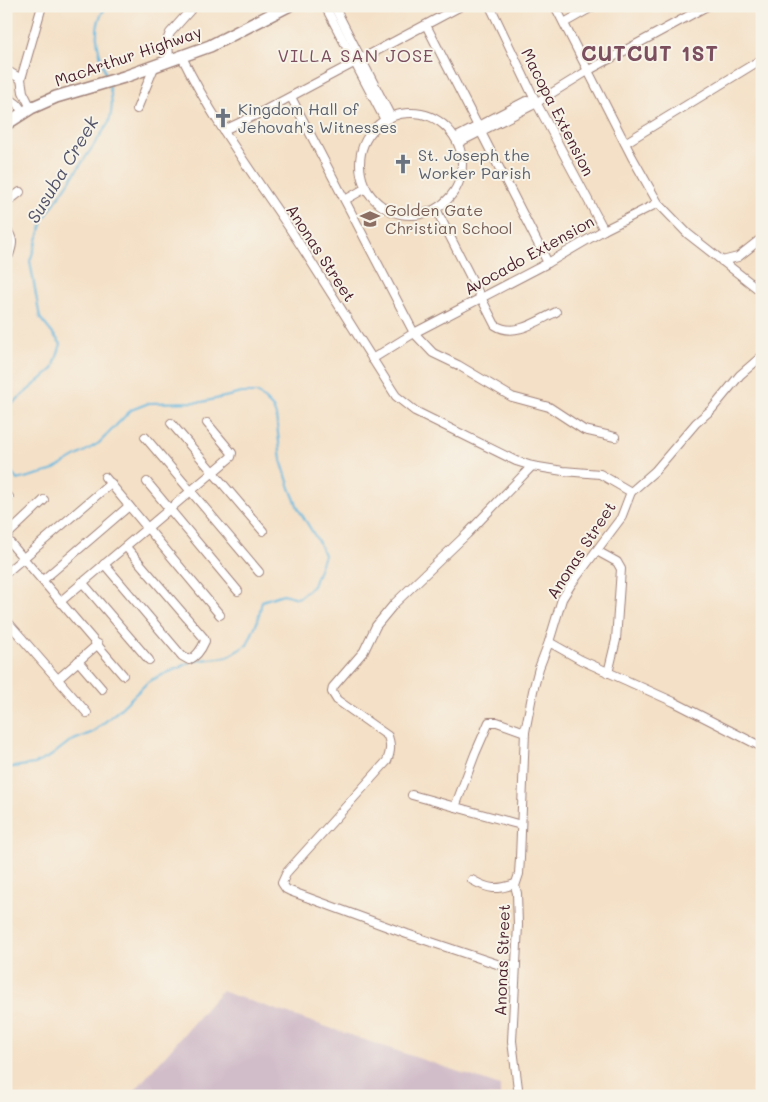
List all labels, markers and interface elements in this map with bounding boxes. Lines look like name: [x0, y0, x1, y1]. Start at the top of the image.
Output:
street label: MacArthur Highway: [51, 20, 204, 91]
district label: CUTCUT 1ST: [581, 39, 719, 66]
district label: VILLA SAN JOSE: [278, 43, 434, 67]
street label: Macopa Extension: [517, 44, 600, 179]
place label: Kingdom Hall of Jehovah's Witnesses: [238, 98, 397, 137]
church icon: Kingdom Hall of Jehovah's Witnesses: [212, 107, 234, 129]
water label: Susuba Creek: [21, 111, 104, 227]
place label: St. Joseph the Worker Parish: [418, 144, 531, 183]
church icon: St. Joseph the Worker Parish: [392, 153, 414, 175]
place label: Golden Gate Christian School: [385, 199, 512, 238]
street label: Anonas Street: [282, 200, 361, 305]
school or university icon: Golden Gate Christian School: [359, 208, 381, 230]
street label: Avocado Extension: [460, 210, 598, 299]
street label: Anonas Street: [541, 497, 620, 602]
street label: Anonas Street: [489, 904, 514, 1016]

